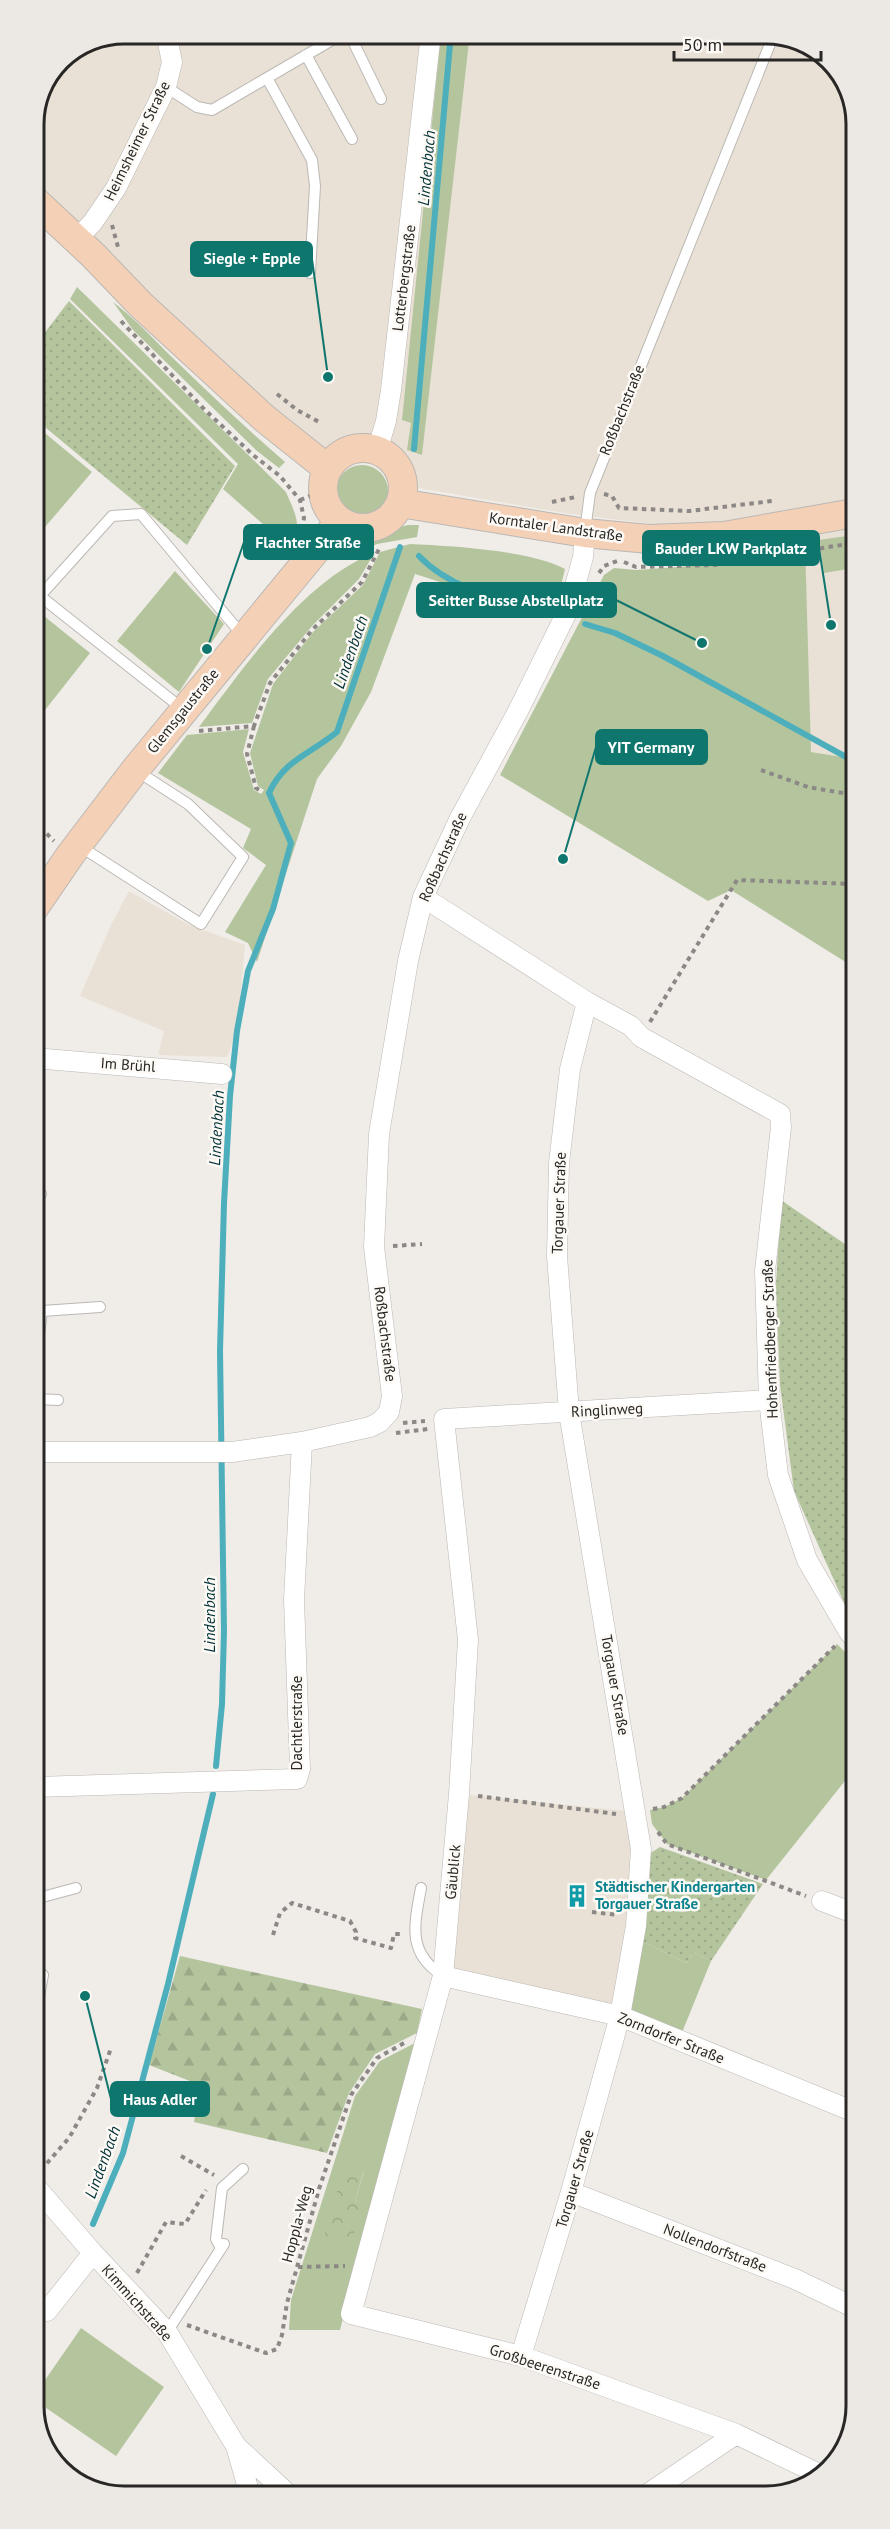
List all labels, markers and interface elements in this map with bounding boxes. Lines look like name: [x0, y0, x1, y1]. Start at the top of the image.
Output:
scale bar: [674, 24, 821, 62]
text: 50 m: [683, 33, 722, 56]
street label: Heimsheimer Straße: [99, 78, 174, 204]
water label: Lindenbach: [413, 129, 439, 207]
street label: Lotterbergstraße: [388, 224, 419, 332]
callout: Siegle + Epple: [191, 242, 312, 276]
text: Siegle + Epple: [203, 248, 301, 268]
street label: Roßbachstraße: [595, 362, 648, 458]
street label: Korntaler Landstraße: [488, 508, 624, 545]
callout: Flachter Straße: [244, 525, 373, 559]
callout: Bauder LKW Parkplatz: [643, 531, 819, 565]
text: Flachter Straße: [255, 532, 361, 552]
text: Bauder LKW Parkplatz: [655, 538, 807, 558]
callout: Seitter Busse Abstellplatz: [417, 583, 616, 617]
text: Seitter Busse Abstellplatz: [428, 590, 604, 610]
water label: Lindenbach: [328, 613, 372, 691]
street label: Glemsgaustraße: [143, 664, 223, 757]
callout: YIT Germany: [596, 730, 707, 764]
text: YIT Germany: [607, 737, 695, 757]
street label: Roßbachstraße: [414, 809, 471, 905]
street label: Im Brühl: [100, 1053, 157, 1076]
water label: Lindenbach: [204, 1090, 228, 1166]
street label: Torgauer Straße: [547, 1152, 570, 1254]
street label: Hohenfriedberger Straße: [757, 1259, 782, 1419]
street label: Roßbachstraße: [370, 1285, 401, 1383]
street label: Ringlinweg: [570, 1398, 644, 1421]
water label: Lindenbach: [199, 1577, 219, 1653]
street label: Torgauer Straße: [597, 1633, 634, 1737]
street label: Dachtlerstraße: [287, 1676, 306, 1770]
street label: Gäublick: [441, 1843, 464, 1900]
place label: Städtischer Kindergarten Torgauer Straße: [595, 1877, 755, 1913]
building icon: Städtischer Kindergarten Torgauer Straße: [564, 1883, 590, 1909]
street label: Zorndorfer Straße: [615, 2007, 727, 2068]
callout: Haus Adler: [111, 2082, 209, 2116]
text: Haus Adler: [123, 2089, 197, 2109]
water label: Lindenbach: [80, 2123, 124, 2201]
street label: Torgauer Straße: [551, 2127, 598, 2230]
street label: Hoppla-Weg: [277, 2183, 316, 2264]
street label: Nollendorfstraße: [661, 2219, 770, 2276]
street label: Kimmichstraße: [98, 2260, 177, 2345]
street label: Großbeerenstraße: [487, 2340, 603, 2393]

